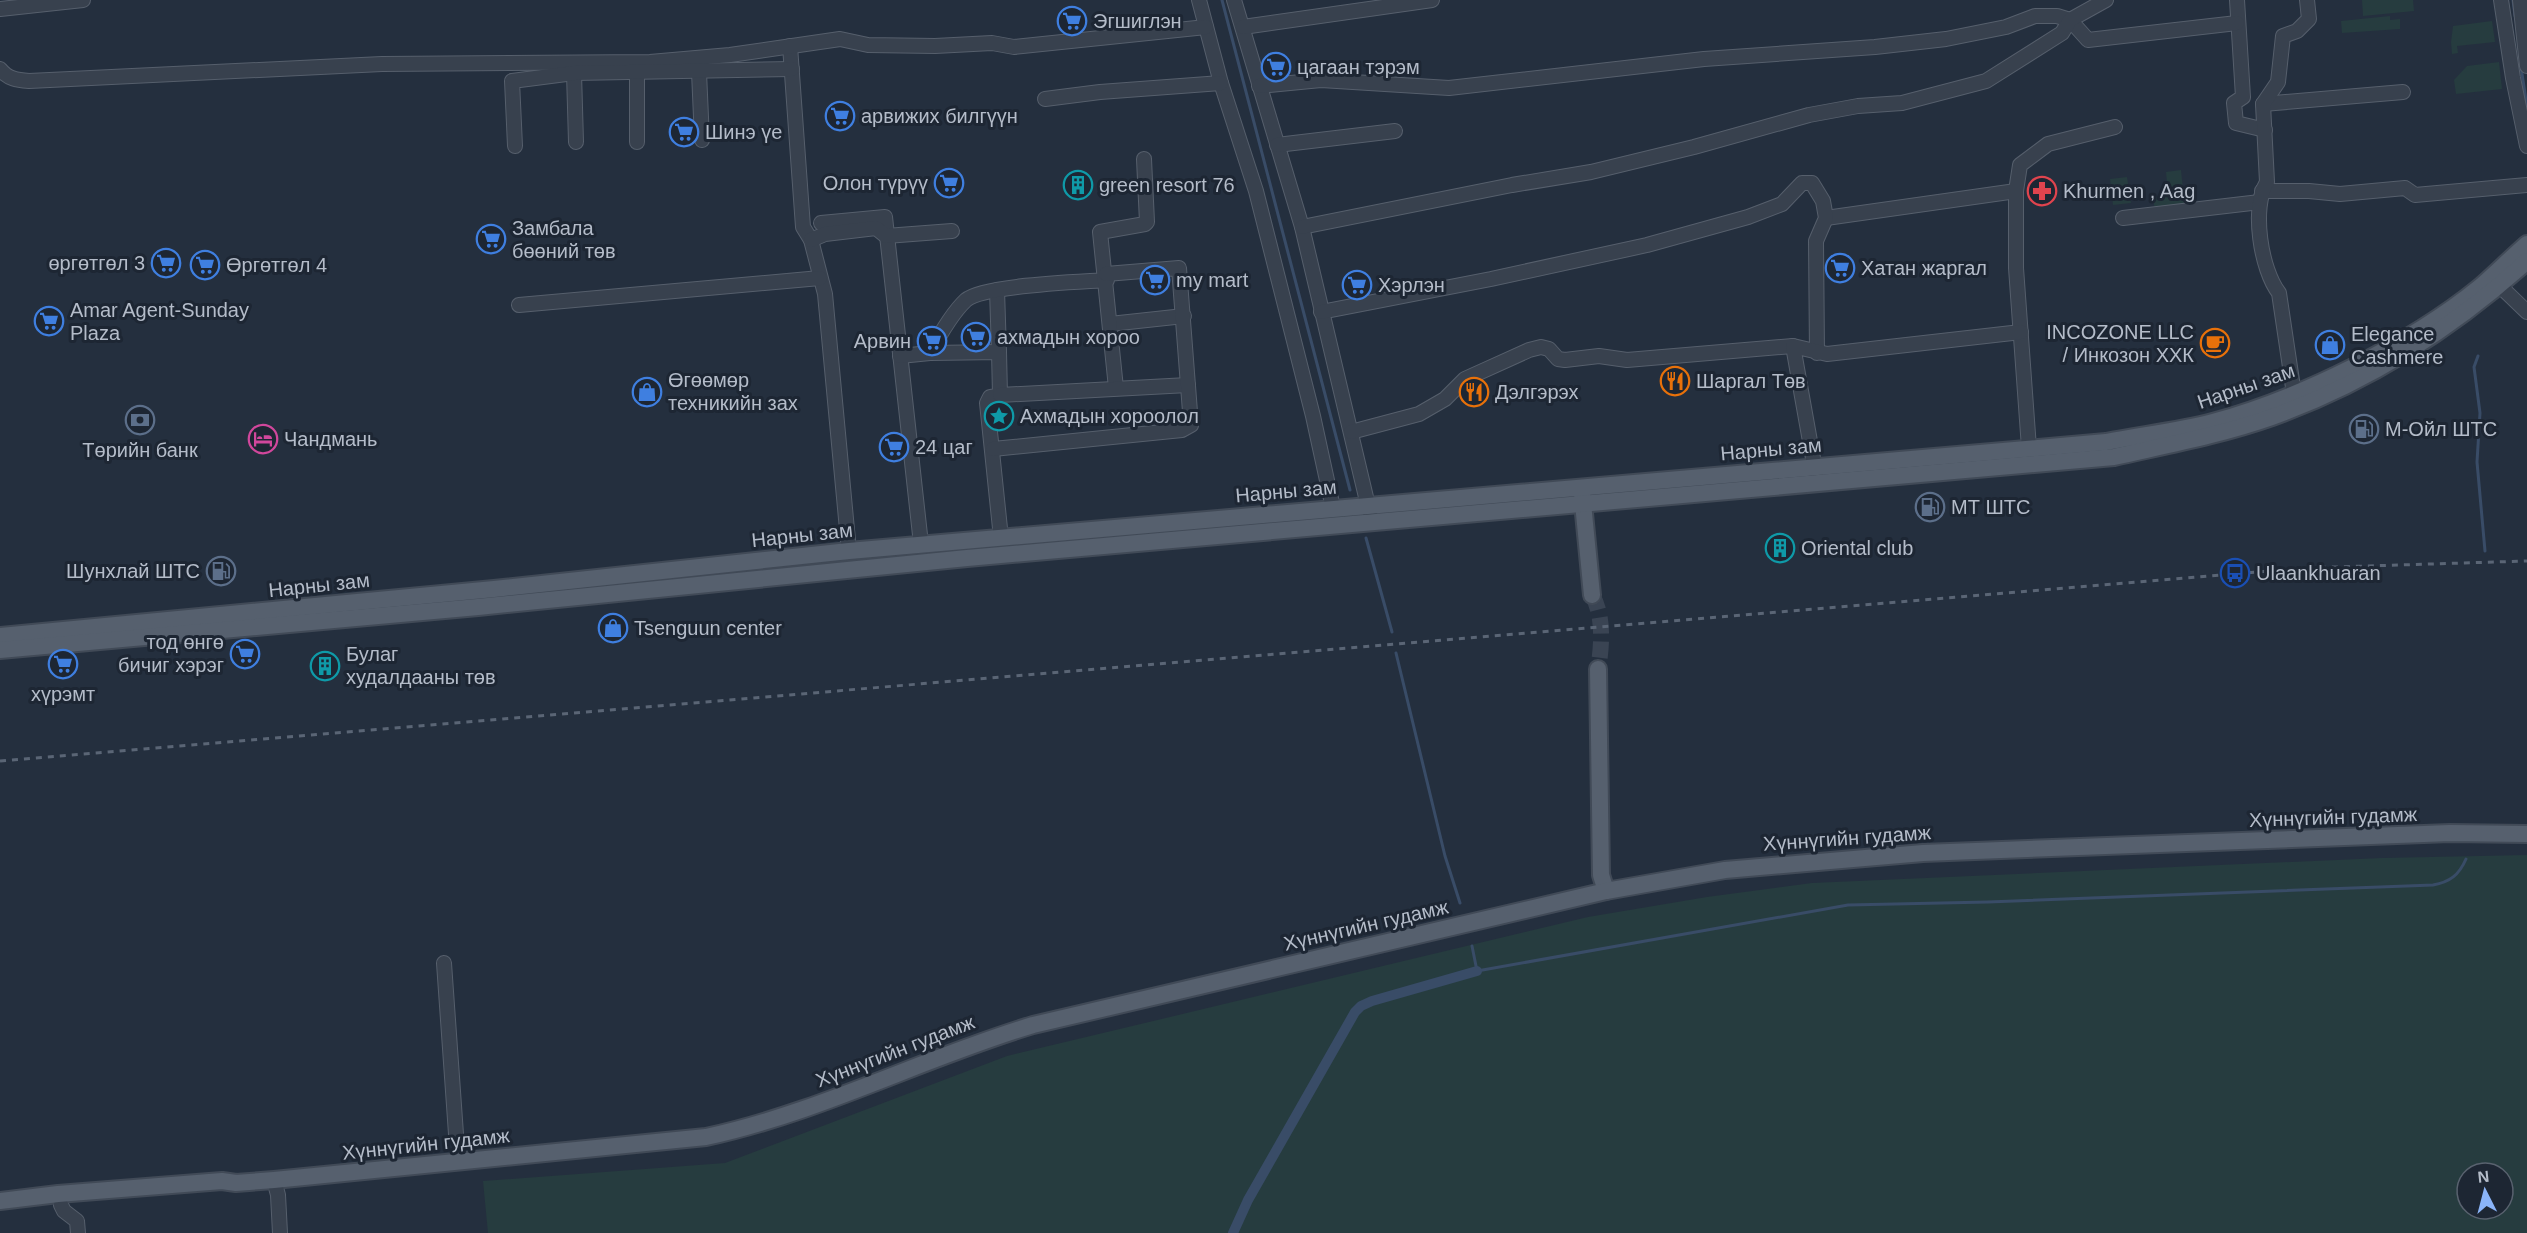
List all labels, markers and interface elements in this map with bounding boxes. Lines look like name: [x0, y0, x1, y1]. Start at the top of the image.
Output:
supermarket icon: Эгшиглэн: [1056, 5, 1088, 37]
place label: Эгшиглэн: [1093, 10, 1182, 32]
supermarket icon: цагаан тэрэм: [1260, 51, 1292, 83]
place label: цагаан тэрэм: [1297, 56, 1420, 78]
supermarket icon: арвижих билгүүн: [824, 100, 856, 132]
place label: арвижих билгүүн: [861, 105, 1018, 127]
supermarket icon: Шинэ үе: [668, 116, 700, 148]
place label: Шинэ үе: [705, 121, 782, 143]
supermarket icon: Олон түрүү: [933, 167, 965, 199]
building icon: green resort 76: [1062, 169, 1094, 201]
place label: Олон түрүү: [823, 172, 928, 194]
place label: green resort 76: [1099, 174, 1235, 196]
pharmacy icon: Khurmen , Aag: [2026, 175, 2058, 207]
place label: Khurmen , Aag: [2063, 180, 2195, 202]
place label: Замбала бөөний төв: [512, 217, 616, 262]
supermarket icon: Замбала бөөний төв: [475, 223, 507, 255]
supermarket icon: өргөтгөл 3: [150, 247, 182, 279]
supermarket icon: Өргөтгөл 4: [189, 249, 221, 281]
place label: өргөтгөл 3: [48, 252, 145, 274]
supermarket icon: Хатан жаргал: [1824, 252, 1856, 284]
place label: Өргөтгөл 4: [226, 254, 327, 276]
place label: Хатан жаргал: [1861, 257, 1987, 279]
supermarket icon: my mart: [1139, 264, 1171, 296]
place label: my mart: [1176, 269, 1249, 291]
supermarket icon: Хэрлэн: [1341, 269, 1373, 301]
place label: Хэрлэн: [1378, 274, 1445, 296]
place label: Amar Agent-Sunday Plaza: [70, 299, 249, 344]
supermarket icon: Amar Agent-Sunday Plaza: [33, 305, 65, 337]
supermarket icon: ахмадын хороо: [960, 321, 992, 353]
place label: INCOZONE LLC / Инкозон ХХК: [2046, 321, 2194, 366]
place label: Elegance Cashmere: [2351, 323, 2443, 368]
supermarket icon: Арвин: [916, 325, 948, 357]
place label: ахмадын хороо: [997, 326, 1140, 348]
cafe icon: INCOZONE LLC / Инкозон ХХК: [2199, 327, 2231, 359]
shop icon: Elegance Cashmere: [2314, 329, 2346, 361]
place label: Арвин: [854, 330, 911, 352]
street label: Нарны зам: [2194, 359, 2298, 413]
restaurant icon: Шаргал Төв: [1659, 365, 1691, 397]
place label: Өгөөмөр техникийн зах: [668, 369, 798, 414]
place label: Шаргал Төв: [1696, 370, 1806, 392]
shop icon: Өгөөмөр техникийн зах: [631, 376, 663, 408]
restaurant icon: Дэлгэрэх: [1458, 376, 1490, 408]
place label: Дэлгэрэх: [1495, 381, 1579, 403]
place icon: Ахмадын хороолол: [983, 400, 1015, 432]
bank icon: Төрийн банк: [124, 404, 156, 436]
place label: Ахмадын хороолол: [1020, 405, 1199, 427]
fuel station icon: M-Ойл ШТС: [2348, 413, 2380, 445]
place label: M-Ойл ШТС: [2385, 418, 2497, 440]
hotel icon: Чандмань: [247, 423, 279, 455]
place label: Чандмань: [284, 428, 378, 450]
supermarket icon: 24 цаг: [878, 431, 910, 463]
street label: Нарны зам: [1719, 434, 1823, 464]
place label: 24 цаг: [915, 436, 973, 458]
place label: Төрийн банк: [82, 439, 198, 461]
street label: Нарны зам: [1234, 476, 1338, 506]
fuel station icon: МТ ШТС: [1914, 491, 1946, 523]
place label: МТ ШТС: [1951, 496, 2030, 518]
street label: Нарны зам: [750, 519, 854, 551]
building icon: Oriental club: [1764, 532, 1796, 564]
place label: Oriental club: [1801, 537, 1913, 559]
fuel station icon: Шунхлай ШТС: [205, 555, 237, 587]
bus stop icon: Ulaankhuaran: [2219, 557, 2251, 589]
place label: Шунхлай ШТС: [66, 560, 200, 582]
place label: Ulaankhuaran: [2256, 562, 2381, 584]
street label: Нарны зам: [267, 569, 371, 601]
shop icon: Tsenguun center: [597, 612, 629, 644]
place label: Tsenguun center: [634, 617, 782, 639]
place label: тод өнгө бичиг хэрэг: [118, 631, 224, 676]
supermarket icon: тод өнгө бичиг хэрэг: [229, 638, 261, 670]
place label: Булаг худалдааны төв: [346, 643, 496, 688]
supermarket icon: хүрэмт: [47, 648, 79, 680]
building icon: Булаг худалдааны төв: [309, 650, 341, 682]
place label: хүрэмт: [31, 683, 95, 705]
street label: Хүннүгийн гудамж: [2249, 803, 2418, 831]
street label: Хүннүгийн гудамж: [1762, 821, 1932, 855]
street label: Хүннүгийн гудамж: [1282, 895, 1451, 955]
street label: Хүннүгийн гудамж: [813, 1010, 978, 1091]
street label: Хүннүгийн гудамж: [341, 1124, 511, 1164]
north arrow: [2455, 1161, 2515, 1221]
text: N: [2477, 1168, 2490, 1186]

